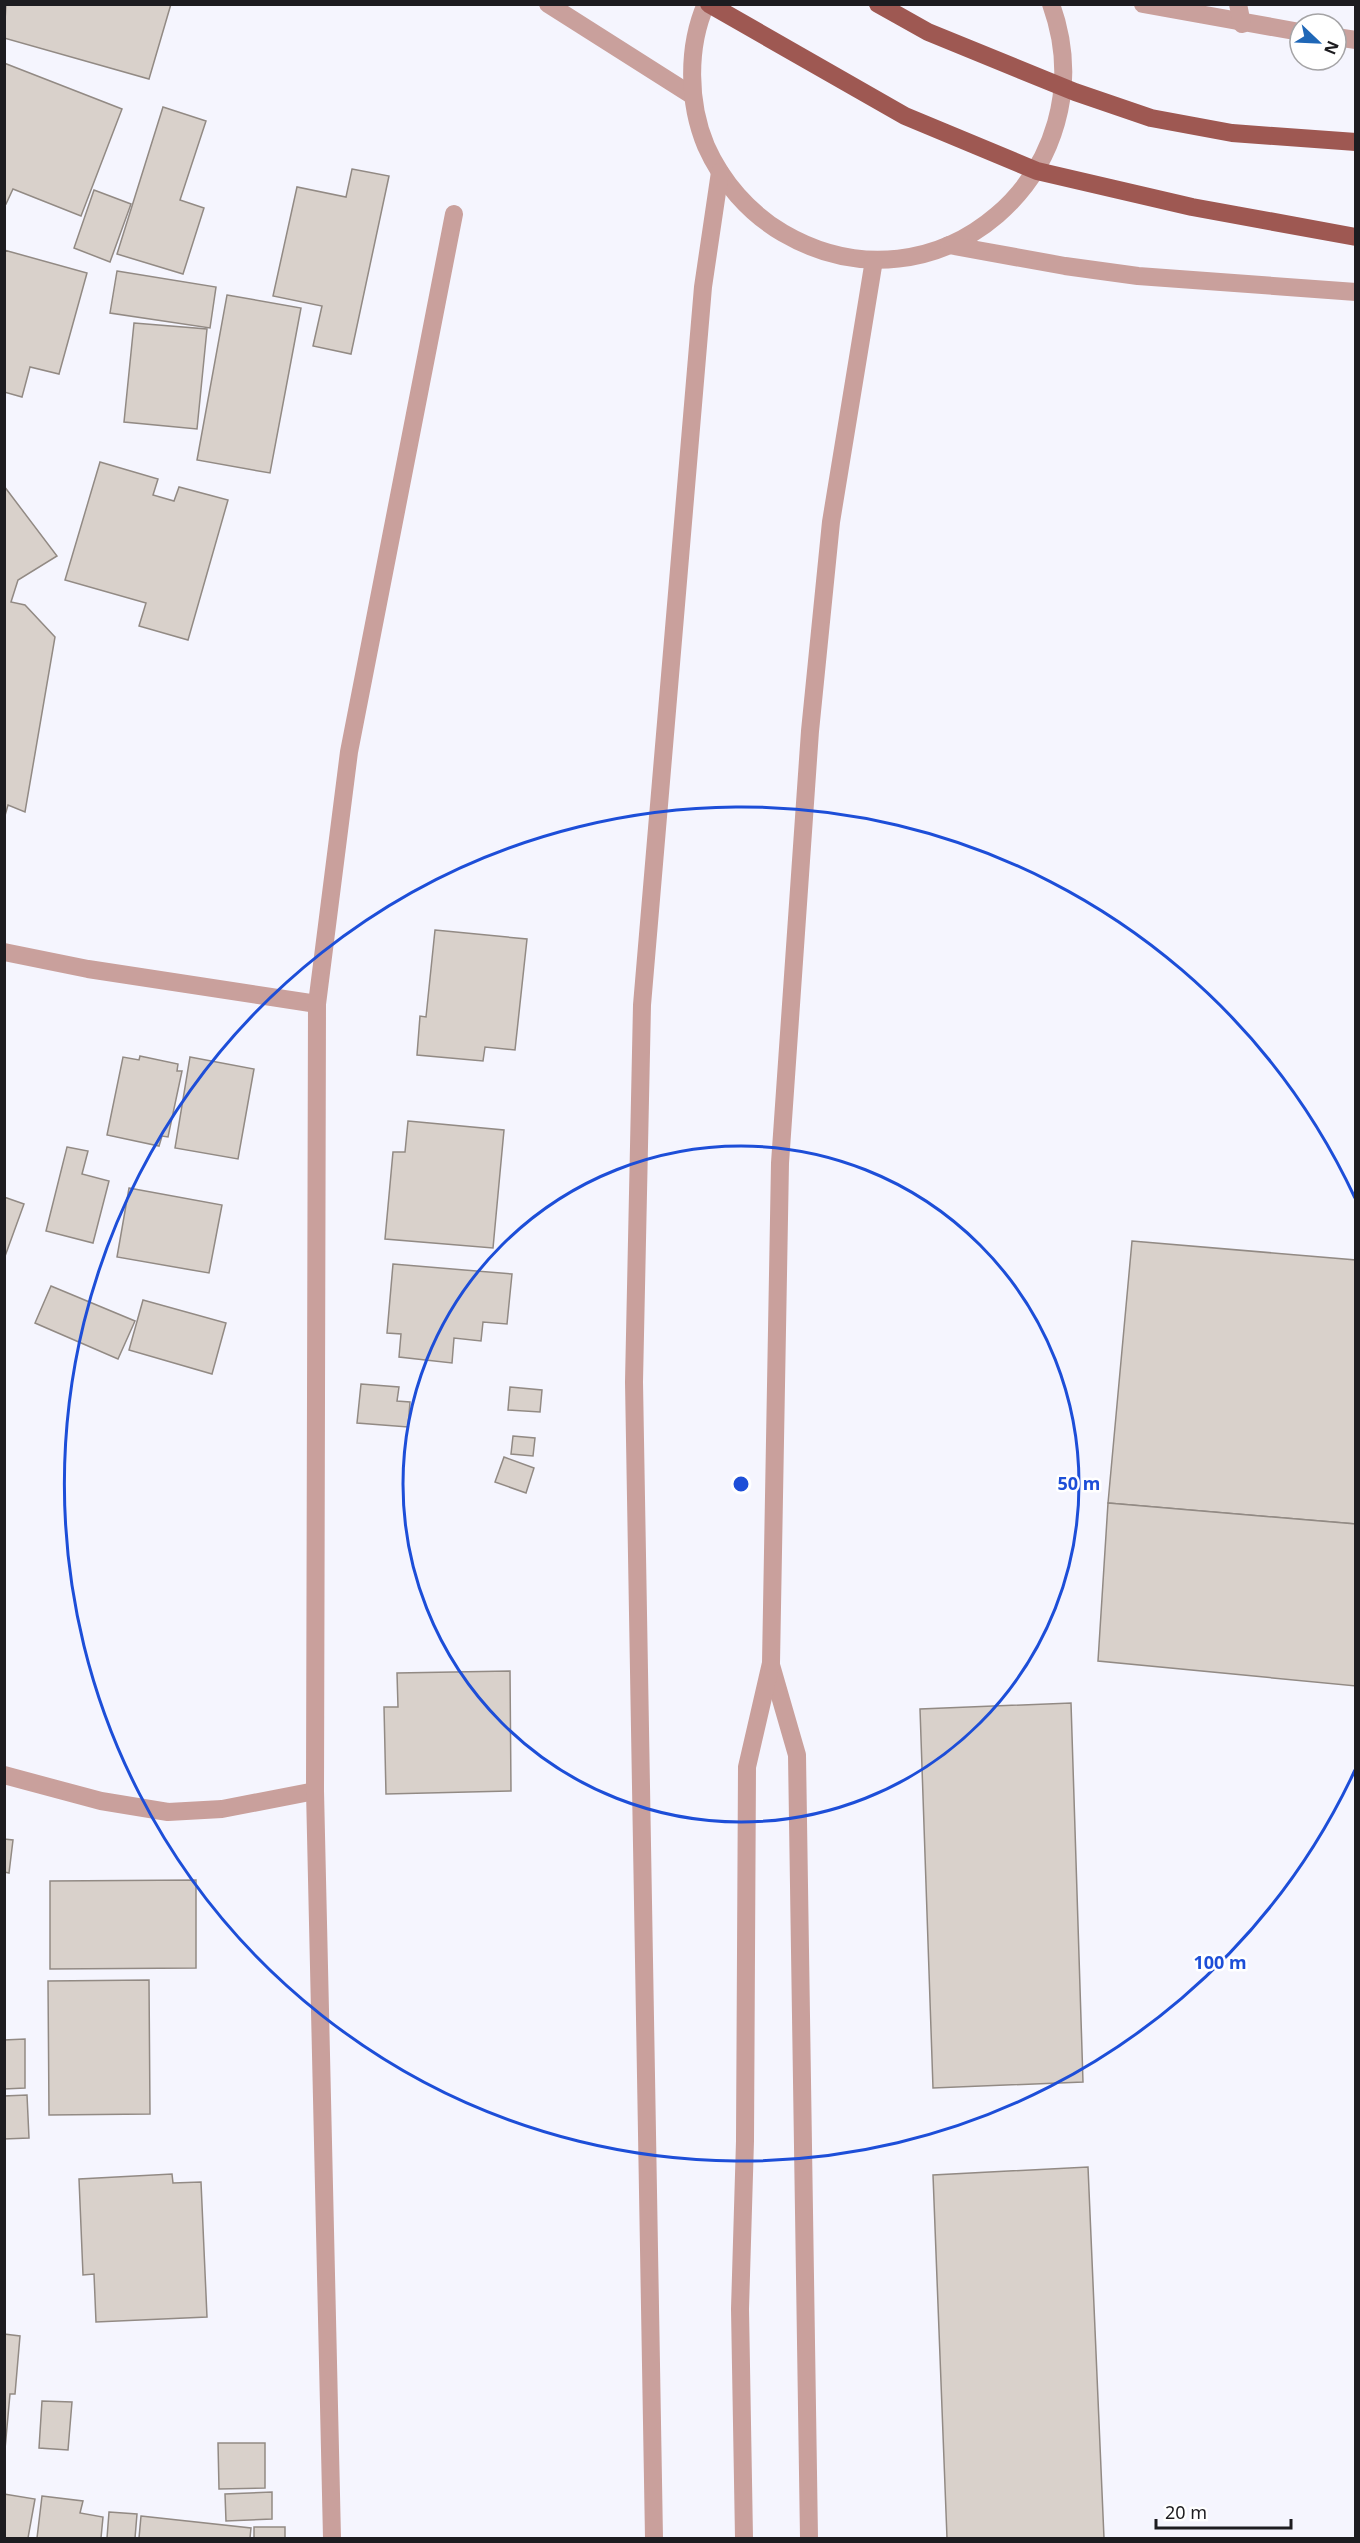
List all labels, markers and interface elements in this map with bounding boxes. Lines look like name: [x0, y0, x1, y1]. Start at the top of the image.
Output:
north arrow: [1288, 12, 1348, 72]
text: N: [1319, 38, 1344, 58]
text: 50 m: [1058, 1471, 1100, 1495]
centre of rings: [731, 1474, 751, 1494]
text: 100 m: [1193, 1950, 1247, 1974]
scale bar: [1156, 2492, 1291, 2530]
text: 20 m: [1165, 2500, 1207, 2524]

